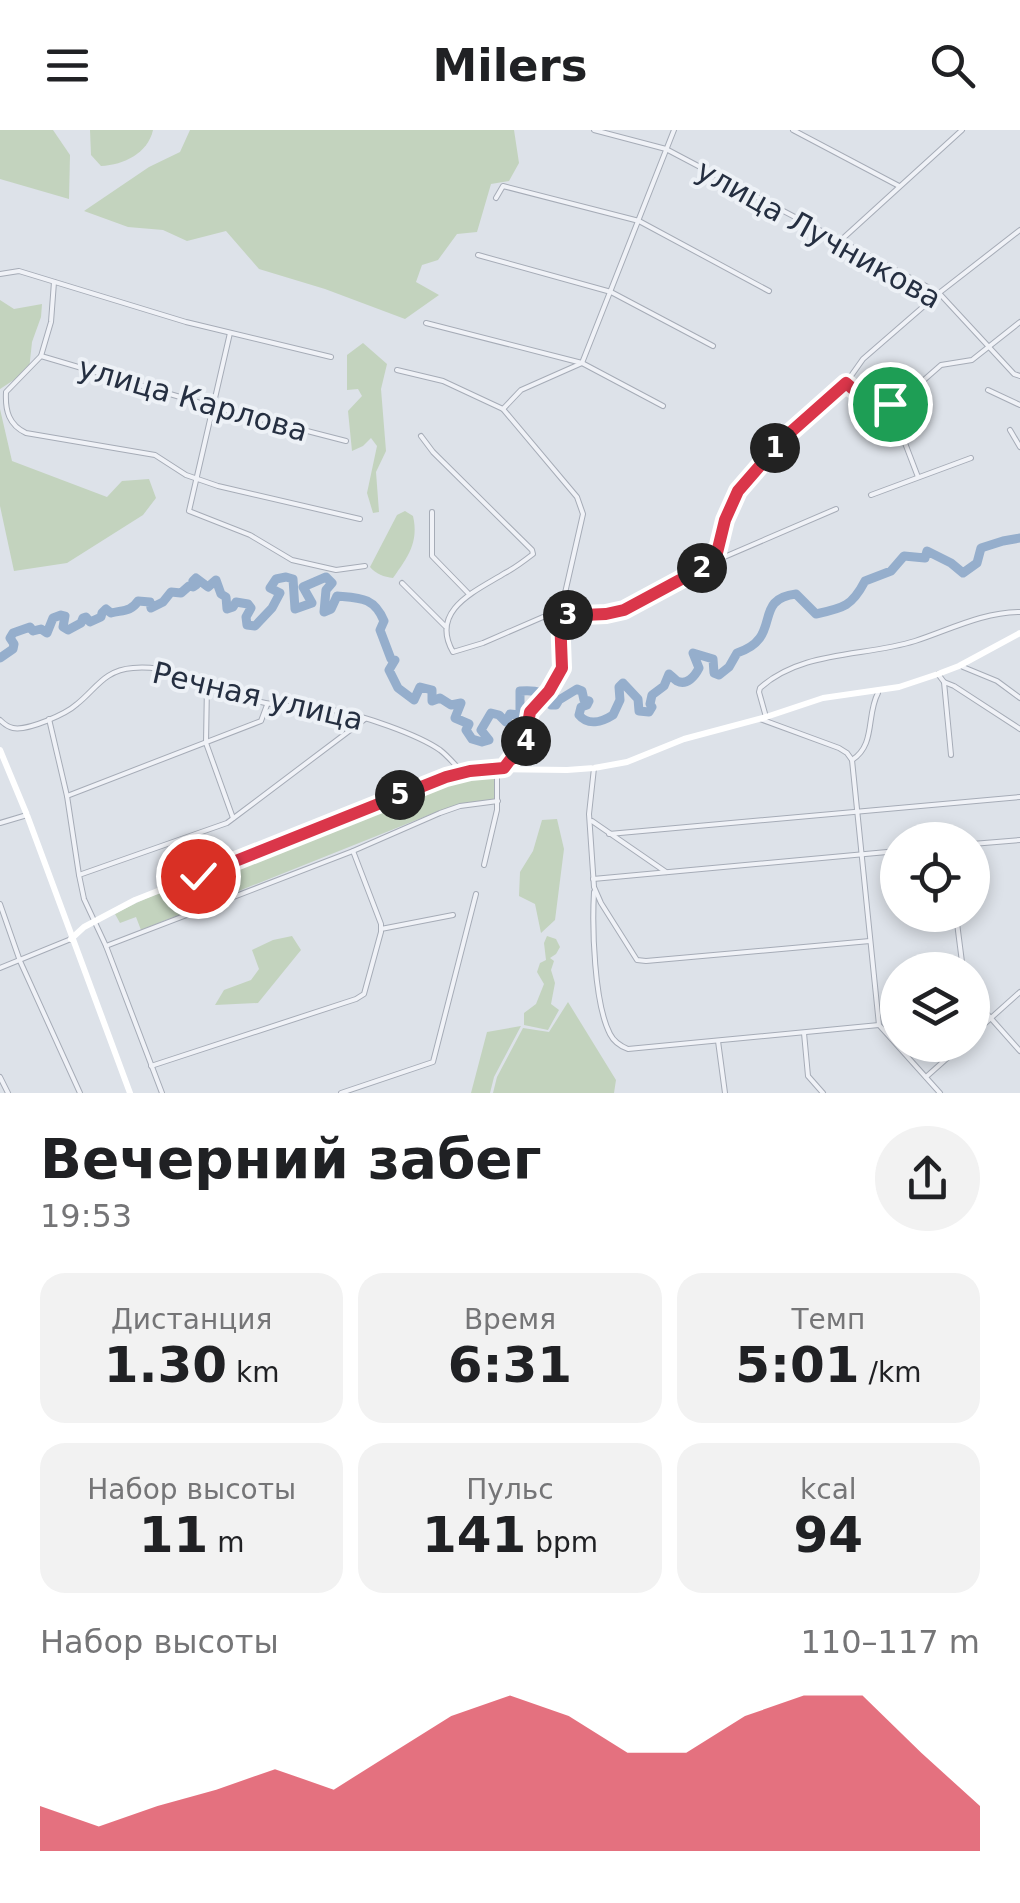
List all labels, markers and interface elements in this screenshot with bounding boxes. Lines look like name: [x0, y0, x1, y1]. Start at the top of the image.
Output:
icon: menu: [40, 38, 95, 93]
icon: search: [925, 38, 980, 93]
text: Milers: [432, 39, 588, 92]
street label: улица Лучникова: [690, 152, 948, 316]
street label: улица Карлова: [74, 350, 312, 448]
pin: [848, 362, 933, 447]
icon: arrive: [863, 377, 918, 432]
pin: 1: [750, 423, 800, 473]
text: 1: [765, 431, 785, 464]
pin: 2: [677, 543, 727, 593]
text: 2: [692, 551, 712, 584]
pin: 3: [543, 590, 593, 640]
text: 3: [558, 598, 578, 631]
street label: Речная улица: [149, 655, 367, 737]
pin: 4: [501, 716, 551, 766]
text: 4: [516, 724, 536, 757]
pin: 5: [375, 770, 425, 820]
text: 5: [390, 778, 410, 811]
map controls: [880, 822, 990, 1062]
button: locate: [880, 822, 990, 932]
pin: [156, 834, 241, 919]
icon: check: [171, 849, 226, 904]
button: layers: [880, 952, 990, 1062]
button: share: [875, 1126, 980, 1231]
text: Вечерний забег: [40, 1127, 541, 1191]
text: 19:53: [40, 1197, 132, 1235]
text: Дистанция: [111, 1303, 272, 1336]
text: Время: [464, 1303, 556, 1336]
text: Темп: [791, 1303, 865, 1336]
text: 1.30: [104, 1336, 227, 1394]
text: 6:31: [448, 1336, 572, 1394]
text: 5:01: [735, 1336, 860, 1394]
text: km: [227, 1356, 280, 1389]
text: /km: [860, 1356, 921, 1389]
text: Набор высоты: [87, 1473, 296, 1506]
text: Пульс: [466, 1473, 554, 1506]
text: kcal: [800, 1473, 857, 1506]
text: 11: [139, 1506, 208, 1564]
text: 141: [422, 1506, 526, 1564]
text: 94: [794, 1506, 863, 1564]
text: m: [208, 1526, 245, 1559]
text: bpm: [526, 1526, 598, 1559]
text: Набор высоты: [40, 1623, 279, 1661]
text: 110–117 m: [801, 1623, 980, 1661]

